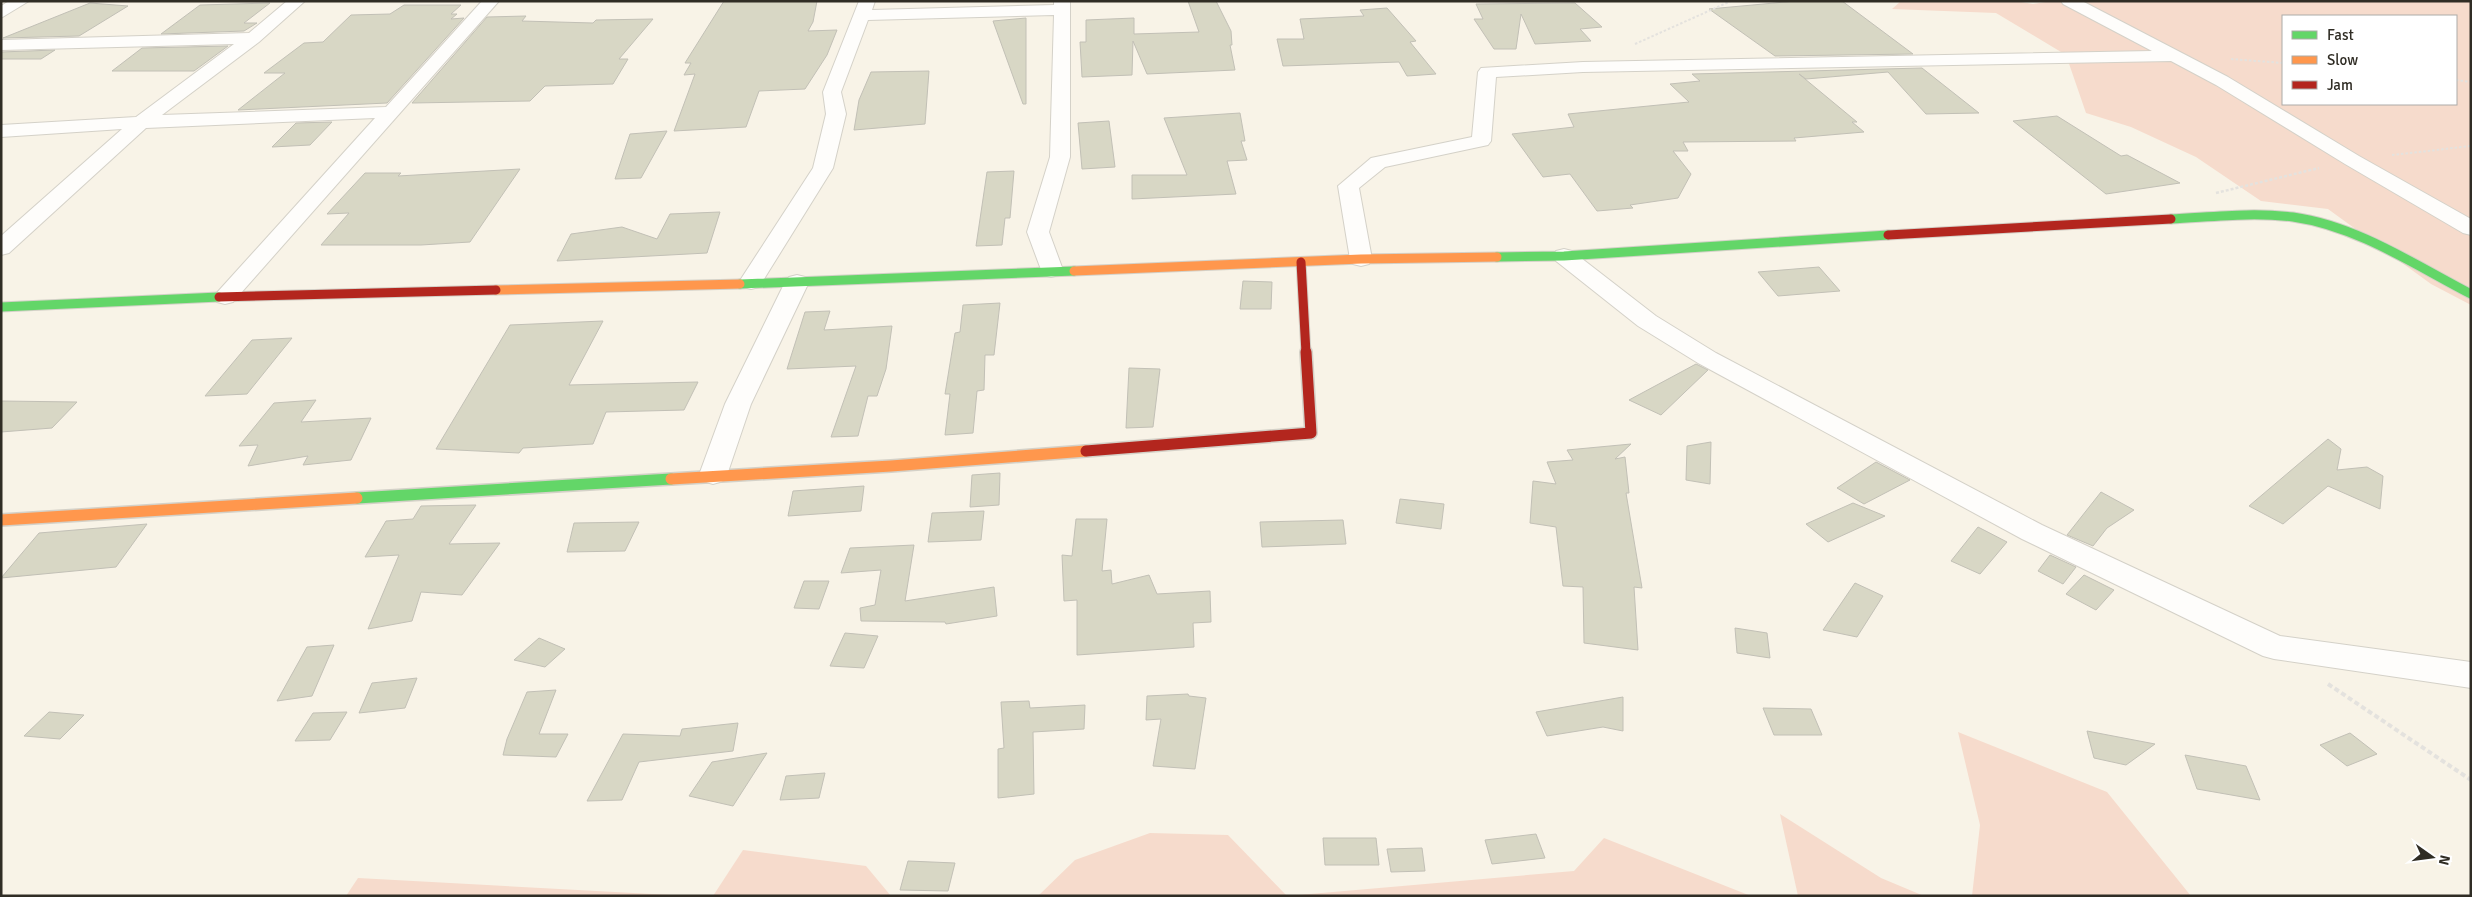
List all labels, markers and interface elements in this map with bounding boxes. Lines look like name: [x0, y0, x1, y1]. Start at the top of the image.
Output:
legend: [2282, 15, 2457, 105]
text: Fast: [2327, 26, 2354, 44]
text: Slow: [2327, 51, 2358, 69]
text: Jam: [2327, 76, 2353, 94]
north arrow: [2407, 832, 2457, 882]
text: N: [2435, 853, 2454, 867]

